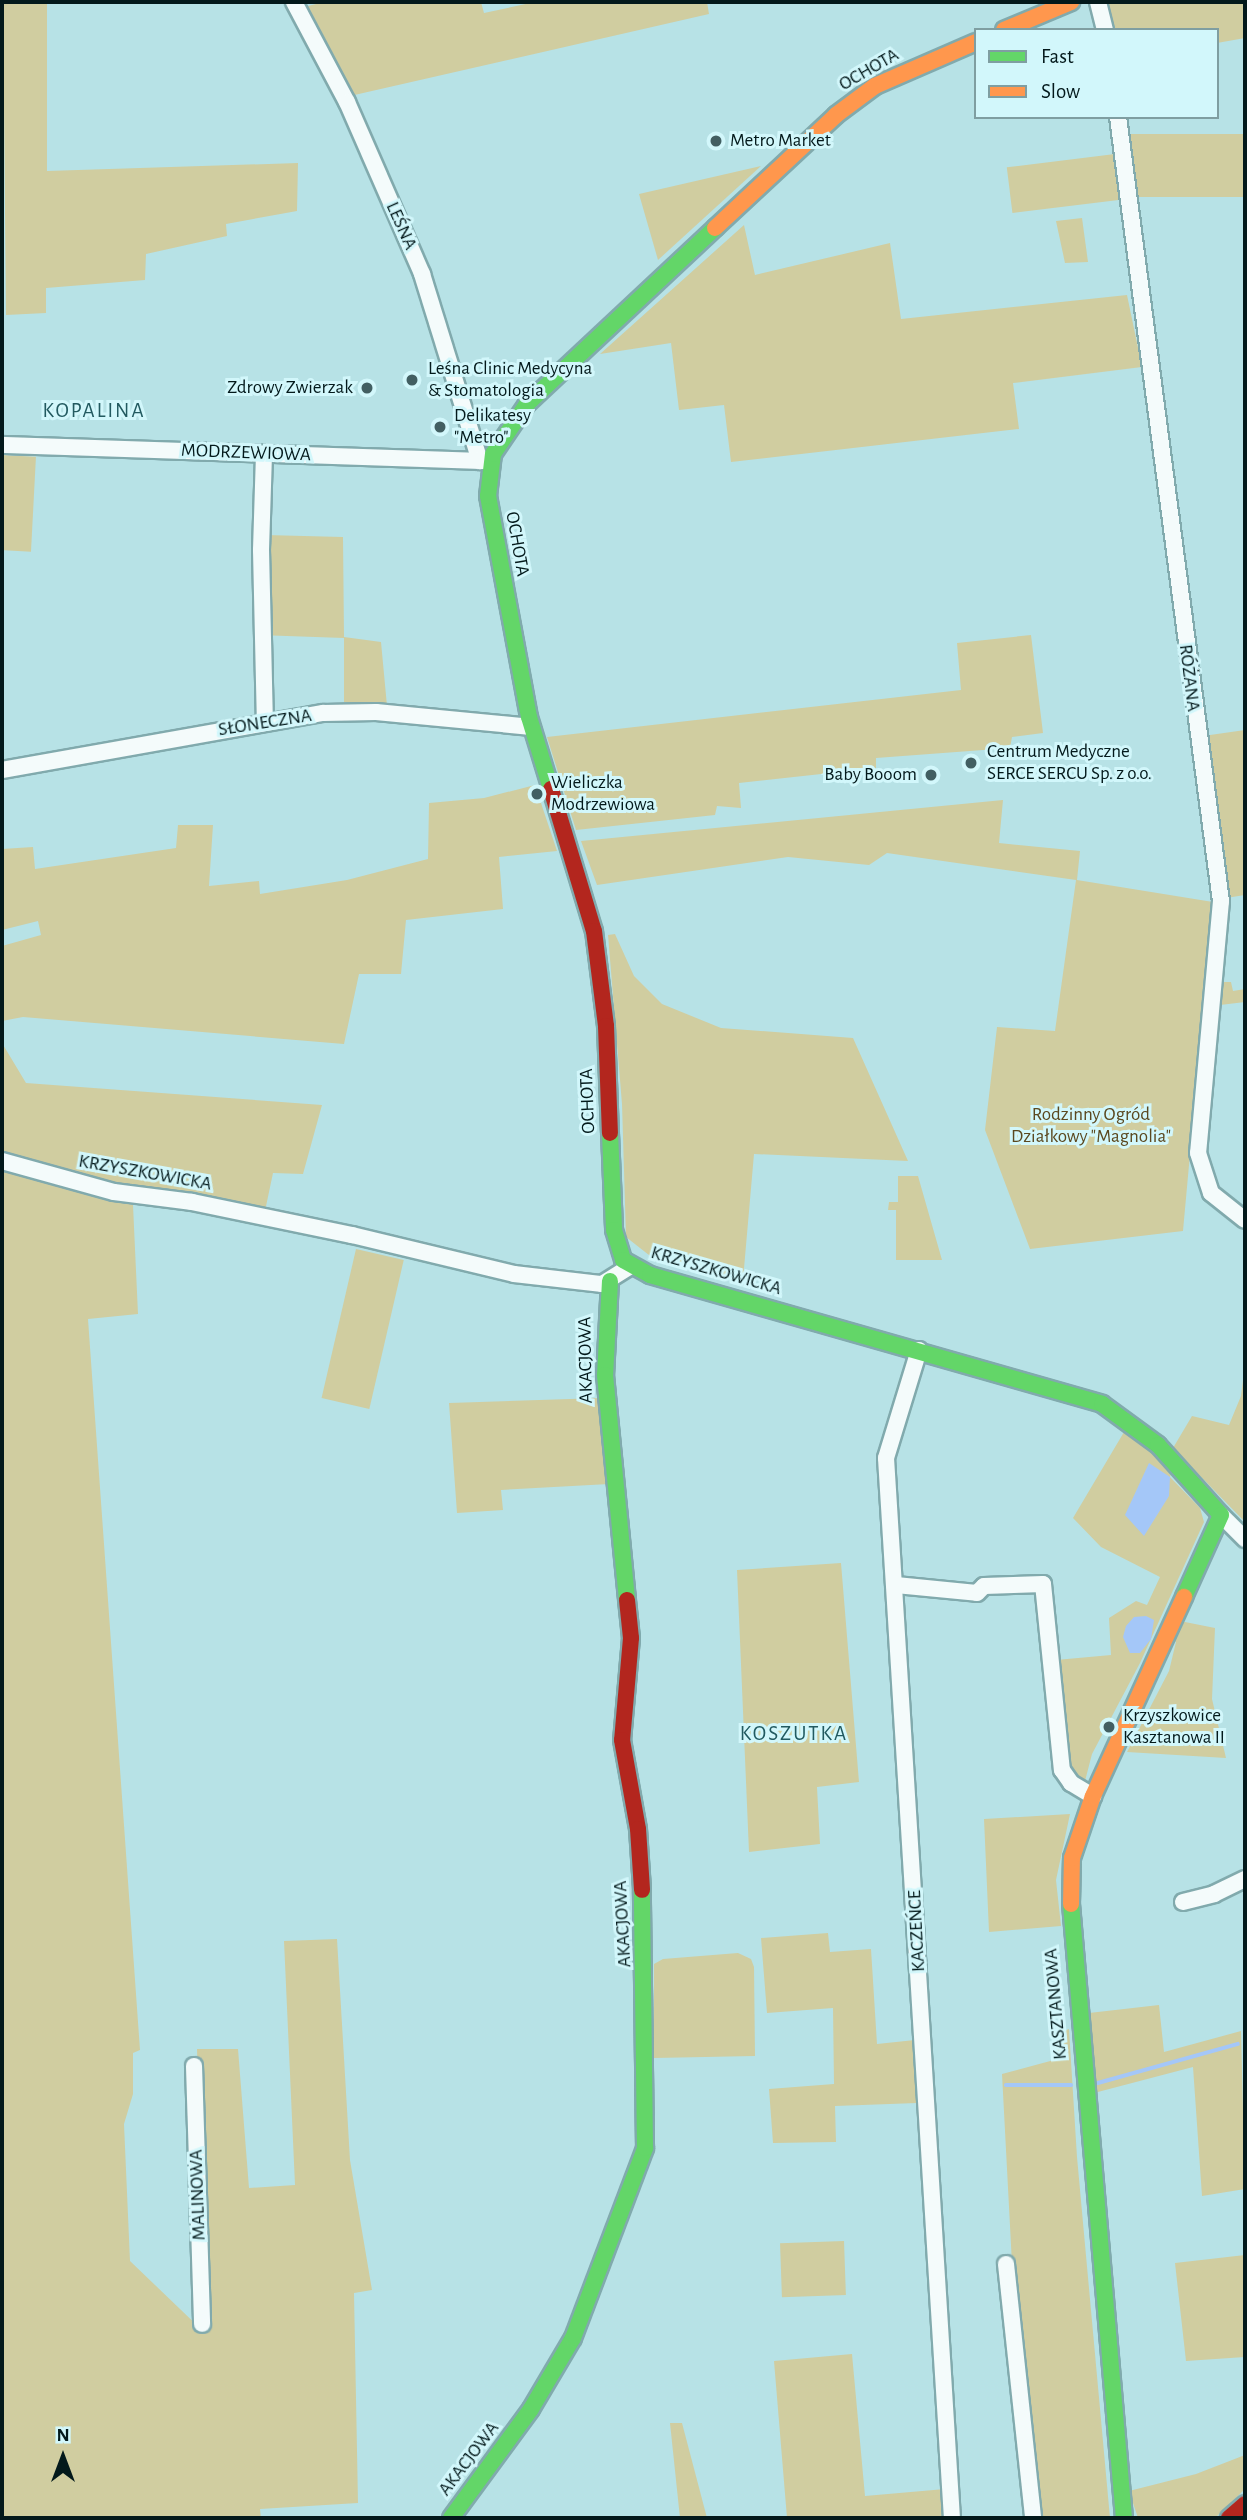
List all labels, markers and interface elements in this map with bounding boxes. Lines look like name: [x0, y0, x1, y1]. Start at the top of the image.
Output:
legend: [974, 28, 1219, 119]
street label: OCHOTA: [835, 44, 903, 96]
text: Fast: [1041, 46, 1074, 67]
text: Slow: [1041, 81, 1080, 102]
place label: Metro Market: [730, 130, 831, 152]
marker: Metro Market: [708, 133, 724, 149]
street label: LEŚNA: [380, 199, 422, 253]
place label: Leśna Clinic Medycyna & Stomatologia: [428, 358, 592, 402]
marker: Leśna Clinic Medycyna & Stomatologia: [402, 370, 422, 390]
place label: Zdrowy Zwierzak: [227, 377, 353, 399]
marker: Zdrowy Zwierzak: [359, 380, 375, 396]
district label: KOPALINA: [43, 398, 145, 424]
place label: Delikatesy "Metro": [454, 405, 531, 449]
marker: Delikatesy "Metro": [432, 419, 448, 435]
street label: MODRZEWIOWA: [181, 439, 311, 467]
street label: OCHOTA: [500, 510, 534, 578]
street label: RÓŻANA: [1174, 643, 1204, 713]
street label: SŁONECZNA: [217, 704, 313, 742]
place label: Centrum Medyczne SERCE SERCU Sp. z o.o.: [987, 741, 1152, 785]
marker: Centrum Medyczne SERCE SERCU Sp. z o.o.: [961, 753, 981, 773]
place label: Baby Booom: [824, 764, 917, 786]
marker: Baby Booom: [923, 767, 939, 783]
place label: Wieliczka Modrzewiowa: [551, 772, 655, 816]
marker: Wieliczka Modrzewiowa: [529, 786, 545, 802]
street label: OCHOTA: [575, 1068, 601, 1134]
park label: Rodzinny Ogród Działkowy "Magnolia": [1011, 1104, 1171, 1148]
street label: KRZYSZKOWICKA: [77, 1150, 213, 1196]
street label: KRZYSZKOWICKA: [648, 1241, 784, 1301]
street label: AKACJOWA: [574, 1316, 598, 1404]
place label: Krzyszkowice Kasztanowa II: [1123, 1705, 1225, 1749]
marker: Krzyszkowice Kasztanowa II: [1101, 1719, 1117, 1735]
district label: KOSZUTKA: [741, 1721, 847, 1747]
street label: AKACJOWA: [609, 1880, 637, 1968]
street label: KACZEŃCE: [903, 1890, 931, 1972]
street label: KASZTANOWA: [1040, 1947, 1072, 2061]
street label: MALINOWA: [185, 2149, 211, 2241]
street label: AKACJOWA: [434, 2417, 504, 2501]
north arrow: [28, 2422, 98, 2492]
text: N: [56, 2426, 70, 2445]

